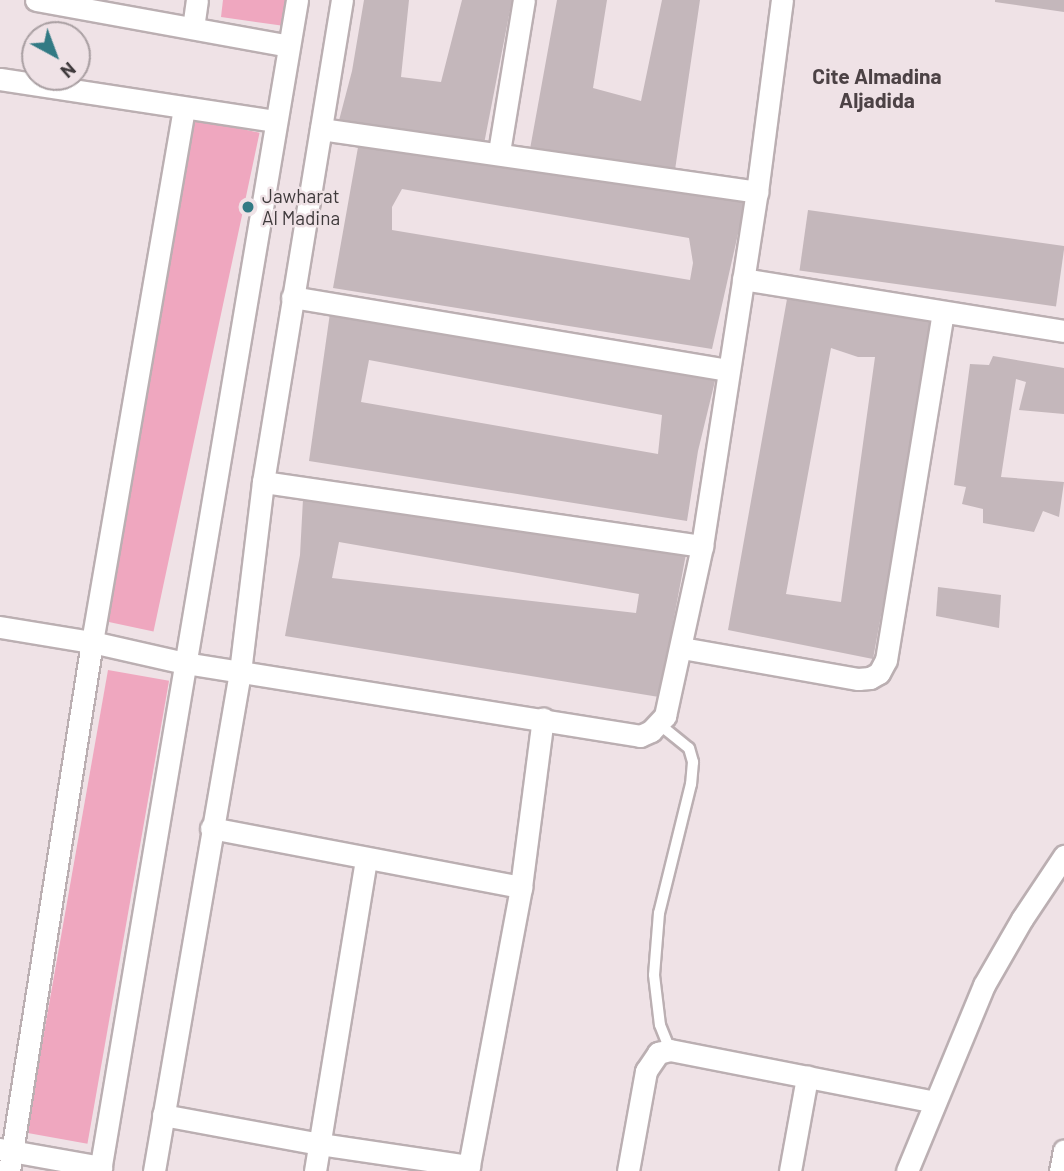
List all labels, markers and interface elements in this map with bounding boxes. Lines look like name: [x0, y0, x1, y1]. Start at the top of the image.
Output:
north arrow: [21, 21, 91, 91]
text: N: [56, 58, 81, 84]
district label: Cite Almadina Aljadida: [812, 63, 942, 113]
place label: Jawharat Al Madina: [262, 185, 340, 229]
marker: Jawharat Al Madina: [240, 199, 256, 215]

